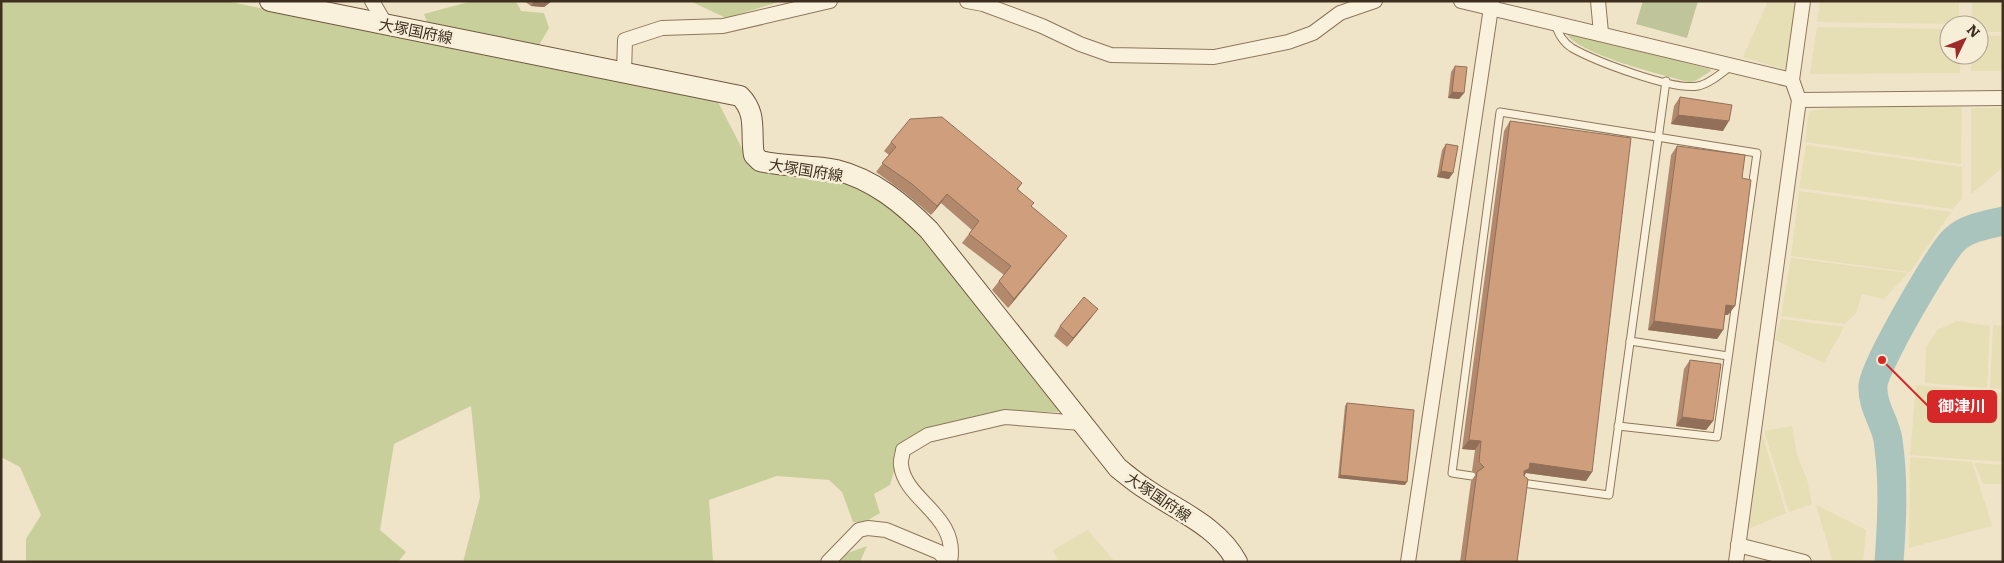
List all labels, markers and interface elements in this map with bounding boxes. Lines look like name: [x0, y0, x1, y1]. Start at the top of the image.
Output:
street label: 大塚国府線: [377, 12, 455, 48]
north arrow: [1939, 15, 1989, 65]
text: N: [1963, 19, 1986, 42]
street label: 大塚国府線: [767, 152, 845, 186]
callout: 御津川: [1928, 391, 1996, 422]
text: 御津川: [1938, 393, 1986, 417]
street label: 大塚国府線: [1121, 465, 1197, 527]

